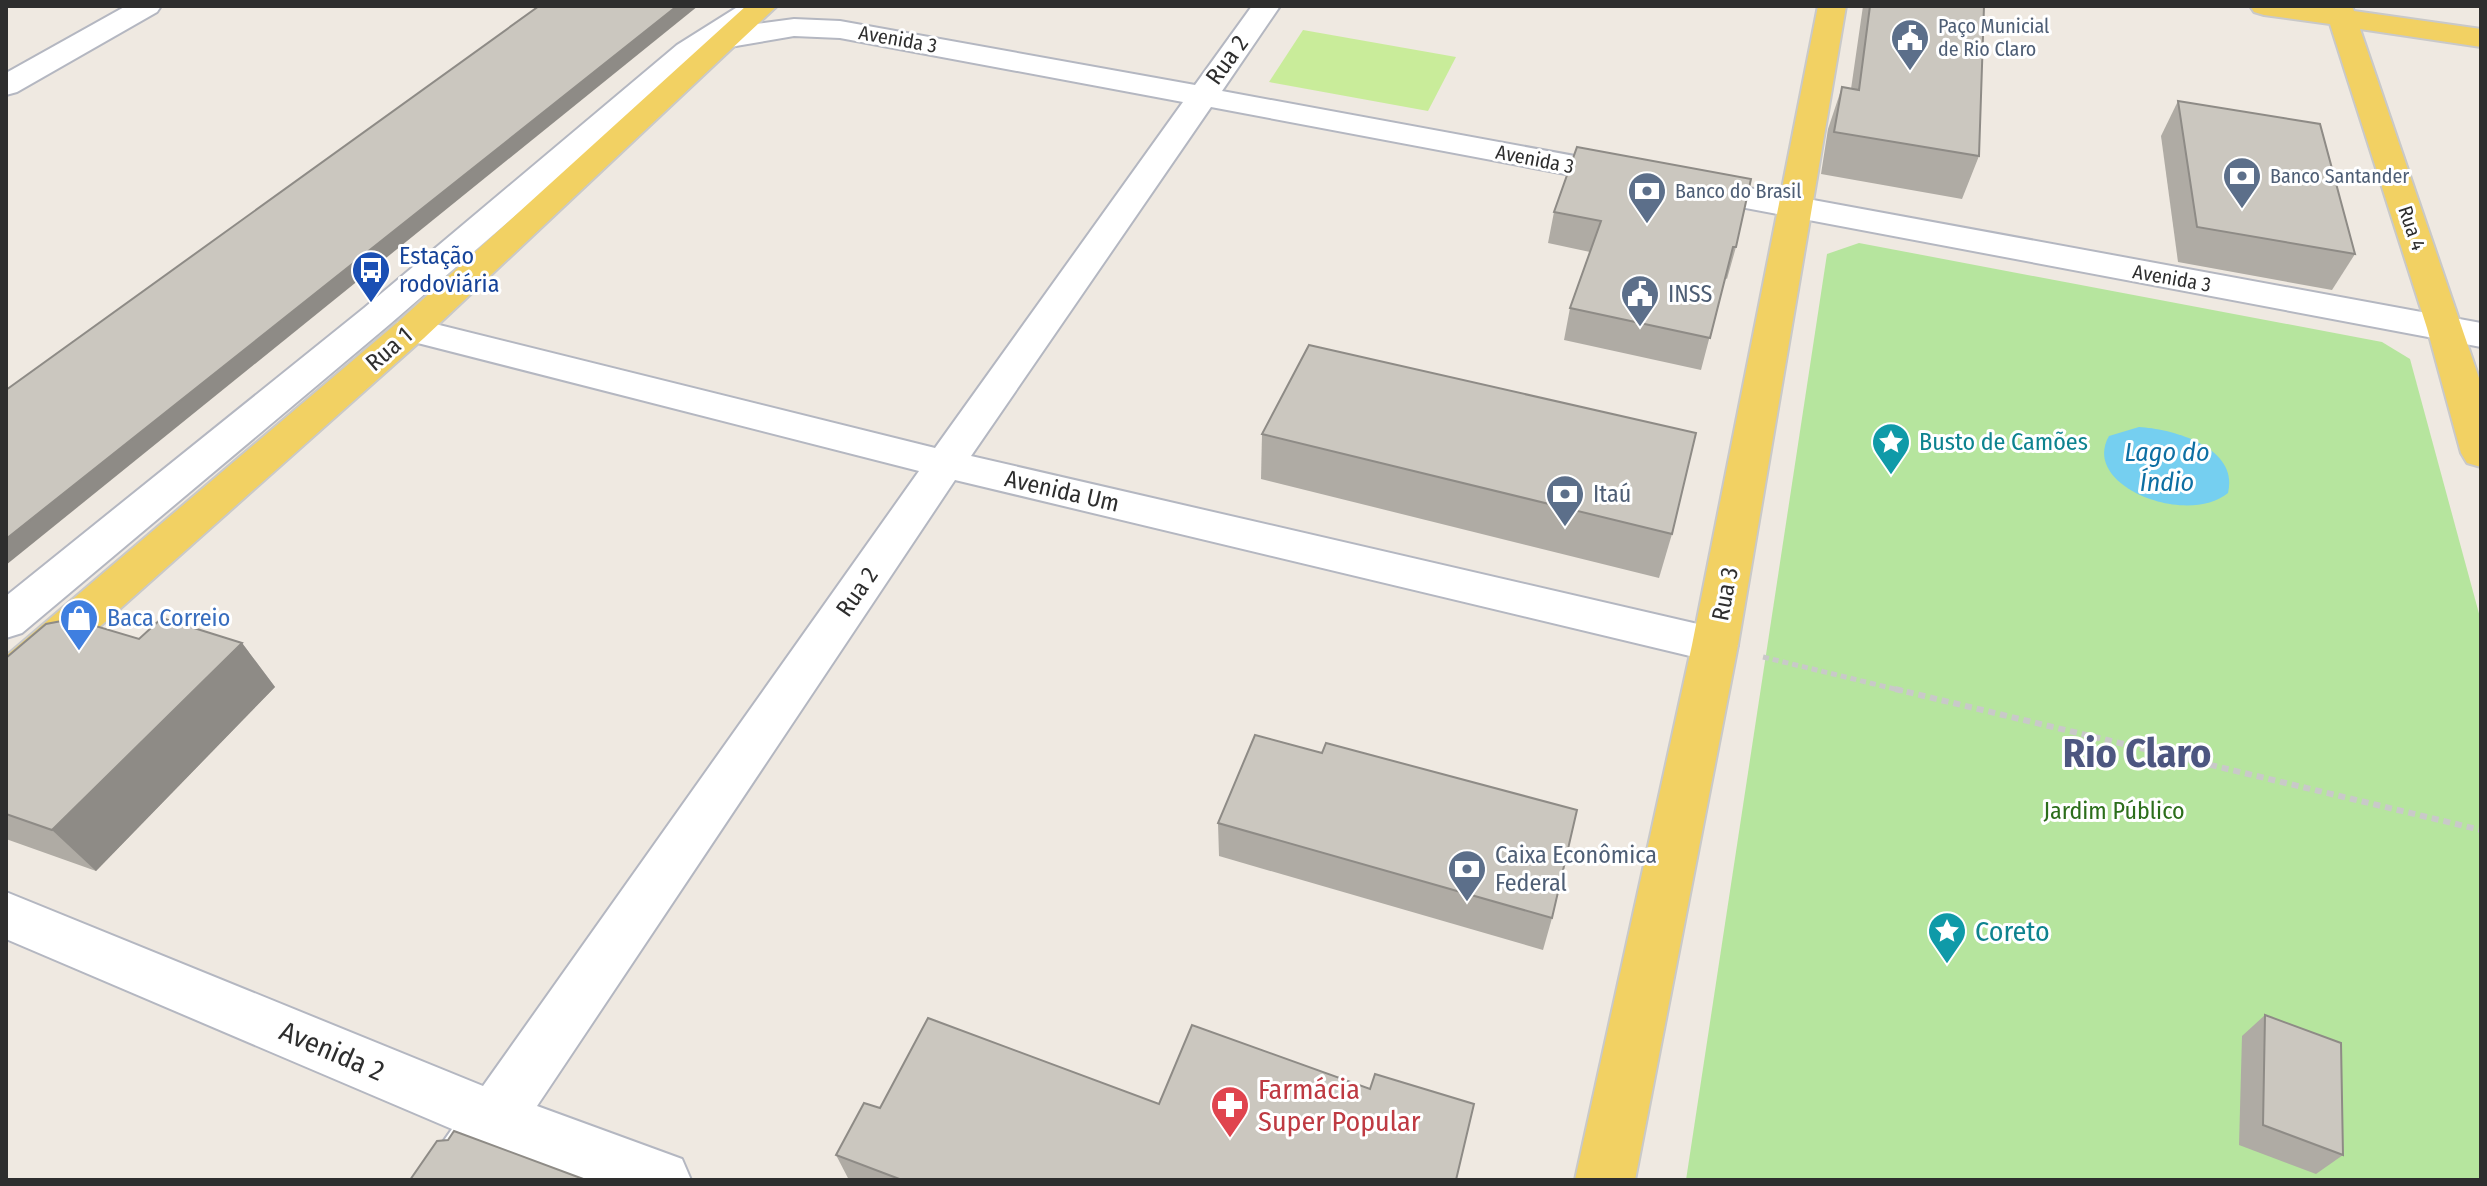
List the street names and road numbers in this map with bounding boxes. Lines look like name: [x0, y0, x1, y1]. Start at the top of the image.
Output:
street label: Avenida 3: [857, 20, 939, 58]
street label: Rua 2: [1200, 30, 1254, 90]
street label: Avenida 3: [1494, 140, 1576, 178]
street label: Rua 4: [2393, 203, 2431, 254]
street label: Avenida 3: [2131, 259, 2213, 297]
street label: Rua 1: [360, 321, 418, 377]
street label: Avenida Um: [1002, 464, 1122, 518]
street label: Rua 2: [830, 562, 884, 622]
street label: Rua 3: [1706, 565, 1744, 623]
street label: Avenida 2: [275, 1014, 389, 1088]

